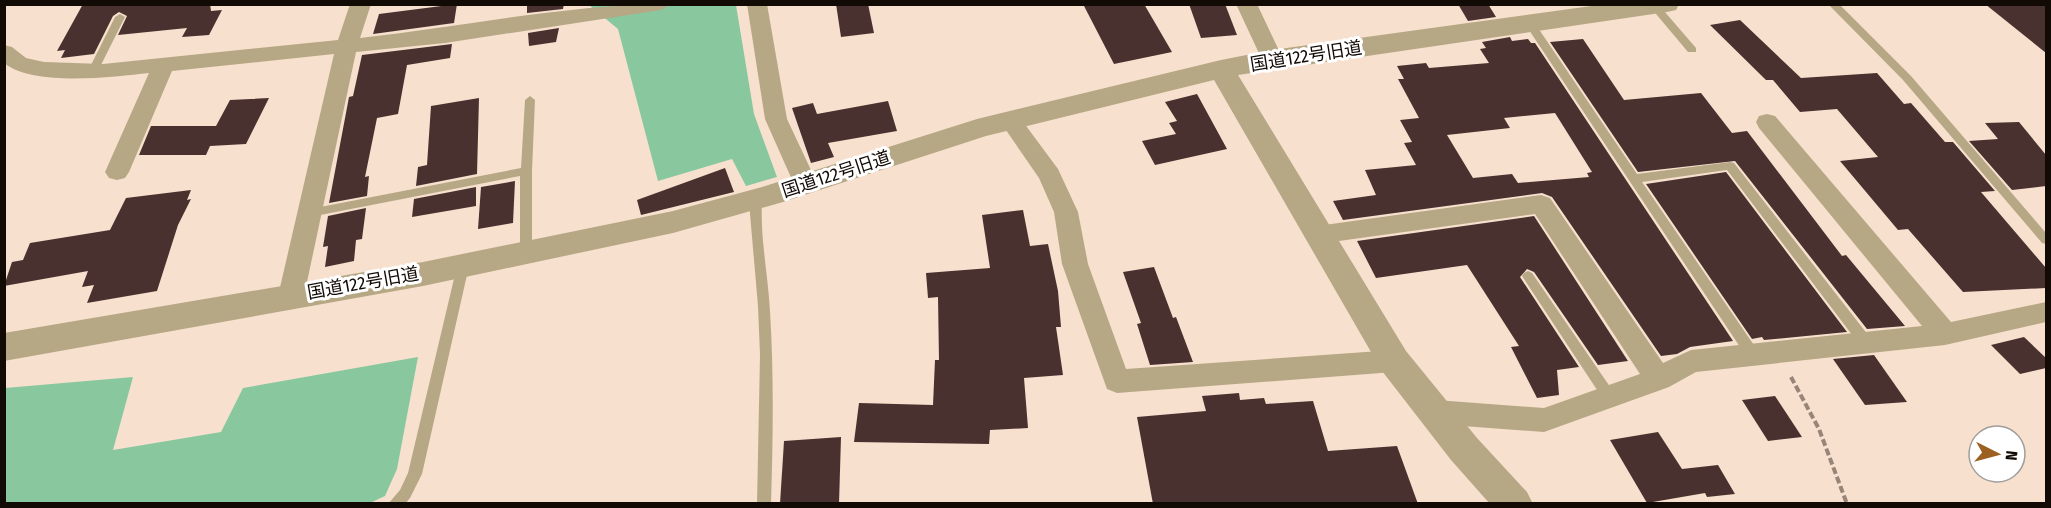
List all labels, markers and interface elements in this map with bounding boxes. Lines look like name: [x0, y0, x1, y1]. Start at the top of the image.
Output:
street label: 国道122号旧道: [1249, 36, 1363, 76]
street label: 国道122号旧道: [779, 146, 893, 202]
street label: 国道122号旧道: [305, 262, 421, 304]
north arrow: [1967, 424, 2027, 484]
text: N: [2001, 450, 2021, 461]

